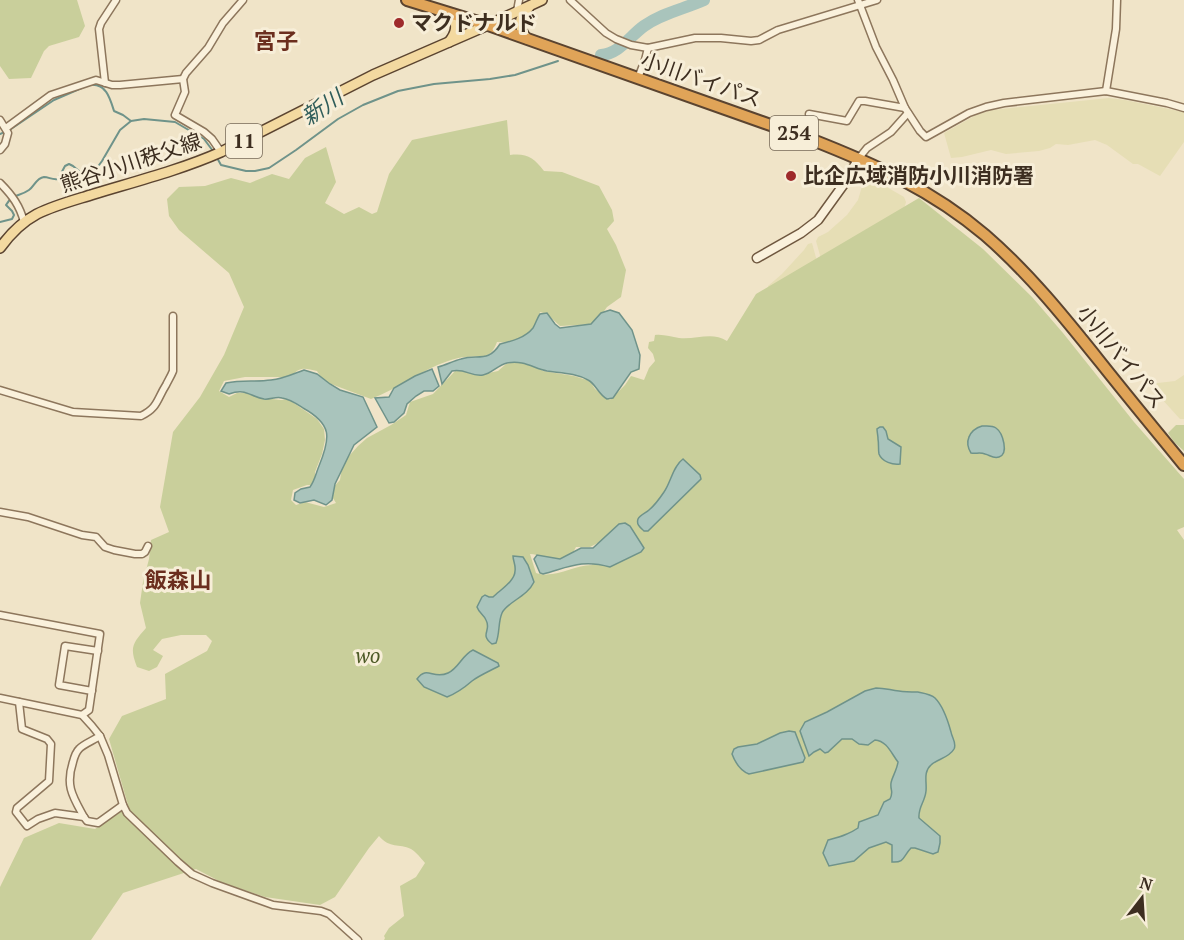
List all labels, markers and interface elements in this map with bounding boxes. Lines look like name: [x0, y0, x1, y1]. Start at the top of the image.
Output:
place label: マクドナルド: [411, 8, 537, 36]
marker: マクドナルド: [392, 16, 406, 30]
district label: 宮子: [254, 26, 298, 55]
street label: 小川バイパス: [637, 45, 765, 113]
water label: 新川: [295, 81, 350, 131]
road number: 254: [770, 116, 818, 150]
road number: 11: [226, 124, 262, 158]
street label: 熊谷小川秩父線: [56, 126, 205, 198]
place label: 比企広域消防小川消防署: [803, 161, 1034, 189]
marker: 比企広域消防小川消防署: [784, 169, 798, 183]
street label: 小川バイパス: [1071, 299, 1172, 414]
district label: 飯森山: [144, 565, 211, 594]
park label: wo: [356, 641, 381, 669]
north arrow: [1112, 868, 1172, 928]
text: N: [1137, 871, 1155, 896]

